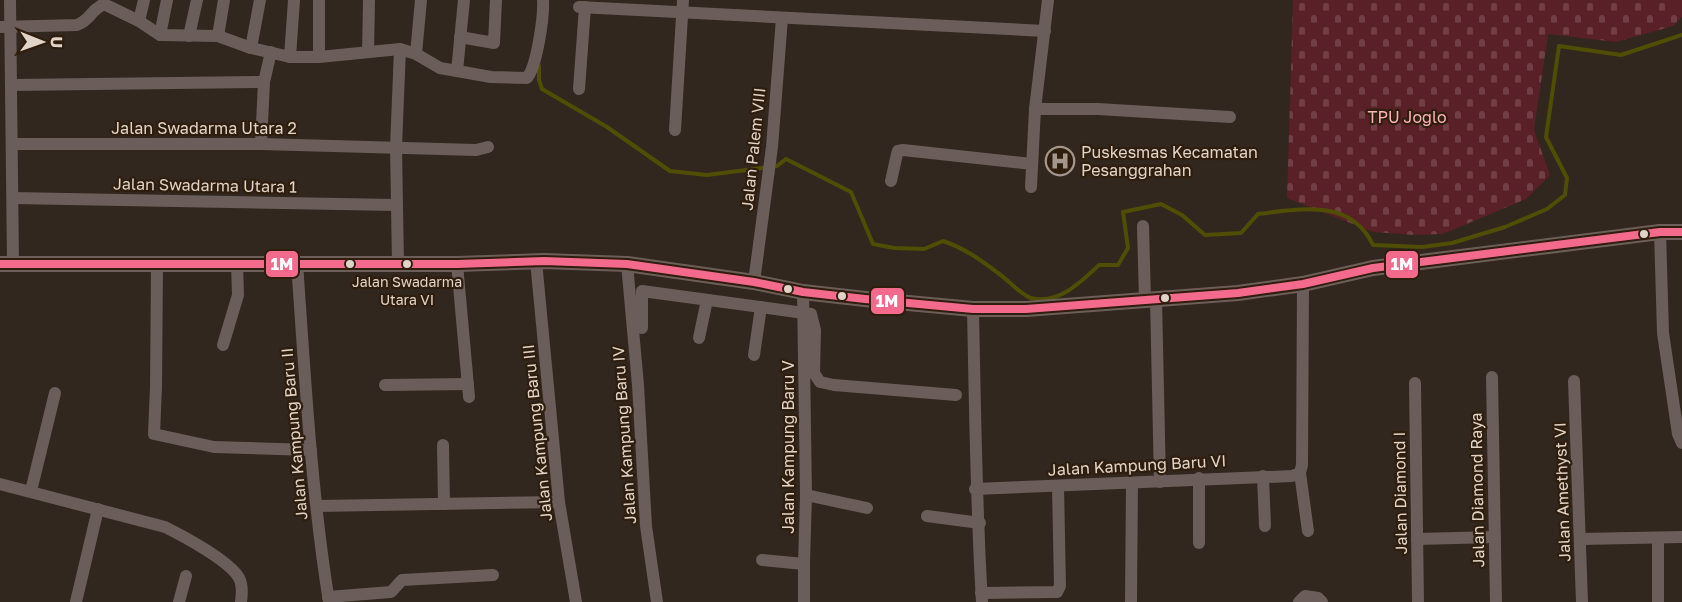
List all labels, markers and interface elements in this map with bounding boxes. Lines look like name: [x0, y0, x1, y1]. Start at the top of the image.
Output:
north arrow: [12, 12, 72, 72]
text: U: [47, 36, 67, 48]
street label: Jalan Palem VIII: [737, 87, 769, 211]
park label: TPU Joglo: [1368, 107, 1446, 127]
street label: Jalan Swadarma Utara 2: [111, 118, 297, 138]
place label: Puskesmas Kecamatan Pesanggrahan: [1081, 142, 1258, 180]
hospital icon: Puskesmas Kecamatan Pesanggrahan: [1044, 145, 1076, 177]
street label: Jalan Swadarma Utara 1: [113, 173, 297, 197]
unlabelled marker: [1638, 228, 1650, 240]
line badge: 1M: [265, 250, 299, 278]
line badge: 1M: [1385, 250, 1419, 279]
text: 1M: [271, 254, 293, 274]
text: 1M: [1391, 254, 1413, 274]
unlabelled marker: [344, 258, 356, 270]
marker: Jalan Swadarma Utara VI: [401, 258, 413, 270]
place label: Jalan Swadarma Utara VI: [352, 273, 462, 308]
unlabelled marker: [782, 283, 794, 295]
line badge: 1M: [870, 287, 905, 315]
unlabelled marker: [836, 290, 848, 302]
text: 1M: [876, 291, 898, 311]
unlabelled marker: [1159, 292, 1171, 304]
street label: Jalan Kampung Baru III: [518, 343, 556, 523]
street label: Jalan Kampung Baru IV: [608, 345, 640, 525]
street label: Jalan Kampung Baru II: [277, 347, 311, 521]
street label: Jalan Kampung Baru V: [778, 360, 798, 534]
street label: Jalan Diamond Raya: [1466, 412, 1488, 568]
street label: Jalan Amethyst VI: [1550, 422, 1574, 562]
street label: Jalan Diamond I: [1389, 431, 1411, 555]
street label: Jalan Kampung Baru VI: [1047, 450, 1227, 480]

